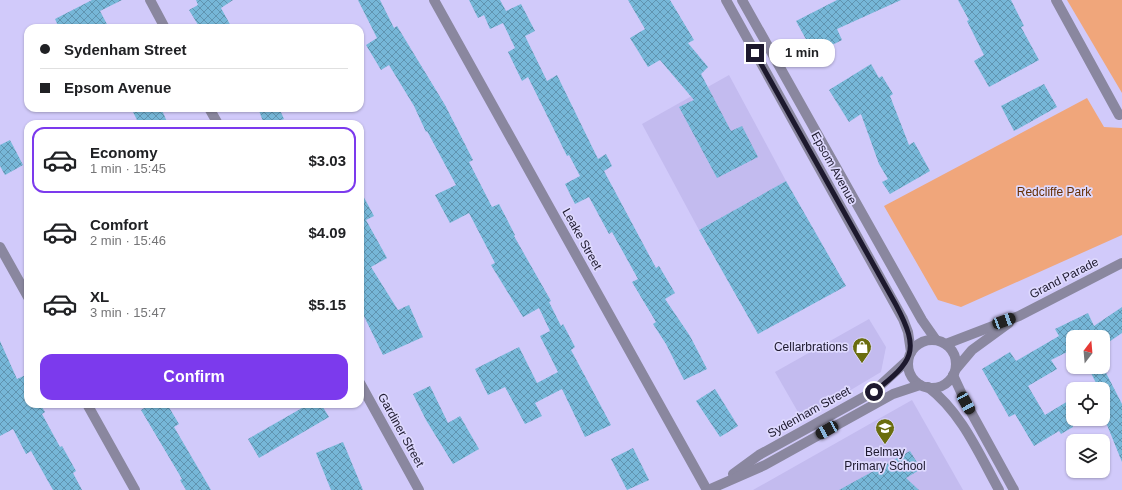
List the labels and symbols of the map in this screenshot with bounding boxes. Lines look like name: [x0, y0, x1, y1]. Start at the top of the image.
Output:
callout: 1 min: [769, 39, 835, 67]
route end: [746, 44, 764, 62]
street label: Epsom Avenue: [808, 129, 860, 207]
park label: Redcliffe Park: [1017, 185, 1092, 199]
street label: Leake Street: [559, 206, 605, 273]
street label: Grand Parade: [1027, 255, 1101, 301]
car: [991, 311, 1017, 331]
north arrow: [1066, 330, 1110, 374]
shop icon: Cellarbrations: [851, 336, 873, 364]
place label: Cellarbrations: [774, 340, 848, 354]
street label: Sydenham Street: [765, 383, 854, 441]
route start: [865, 383, 883, 401]
car: [955, 390, 977, 416]
street label: Gardiner Street: [375, 391, 427, 470]
school or university icon: Belmay Primary School: [874, 417, 896, 445]
car: [814, 419, 840, 441]
place label: Belmay Primary School: [844, 445, 926, 473]

